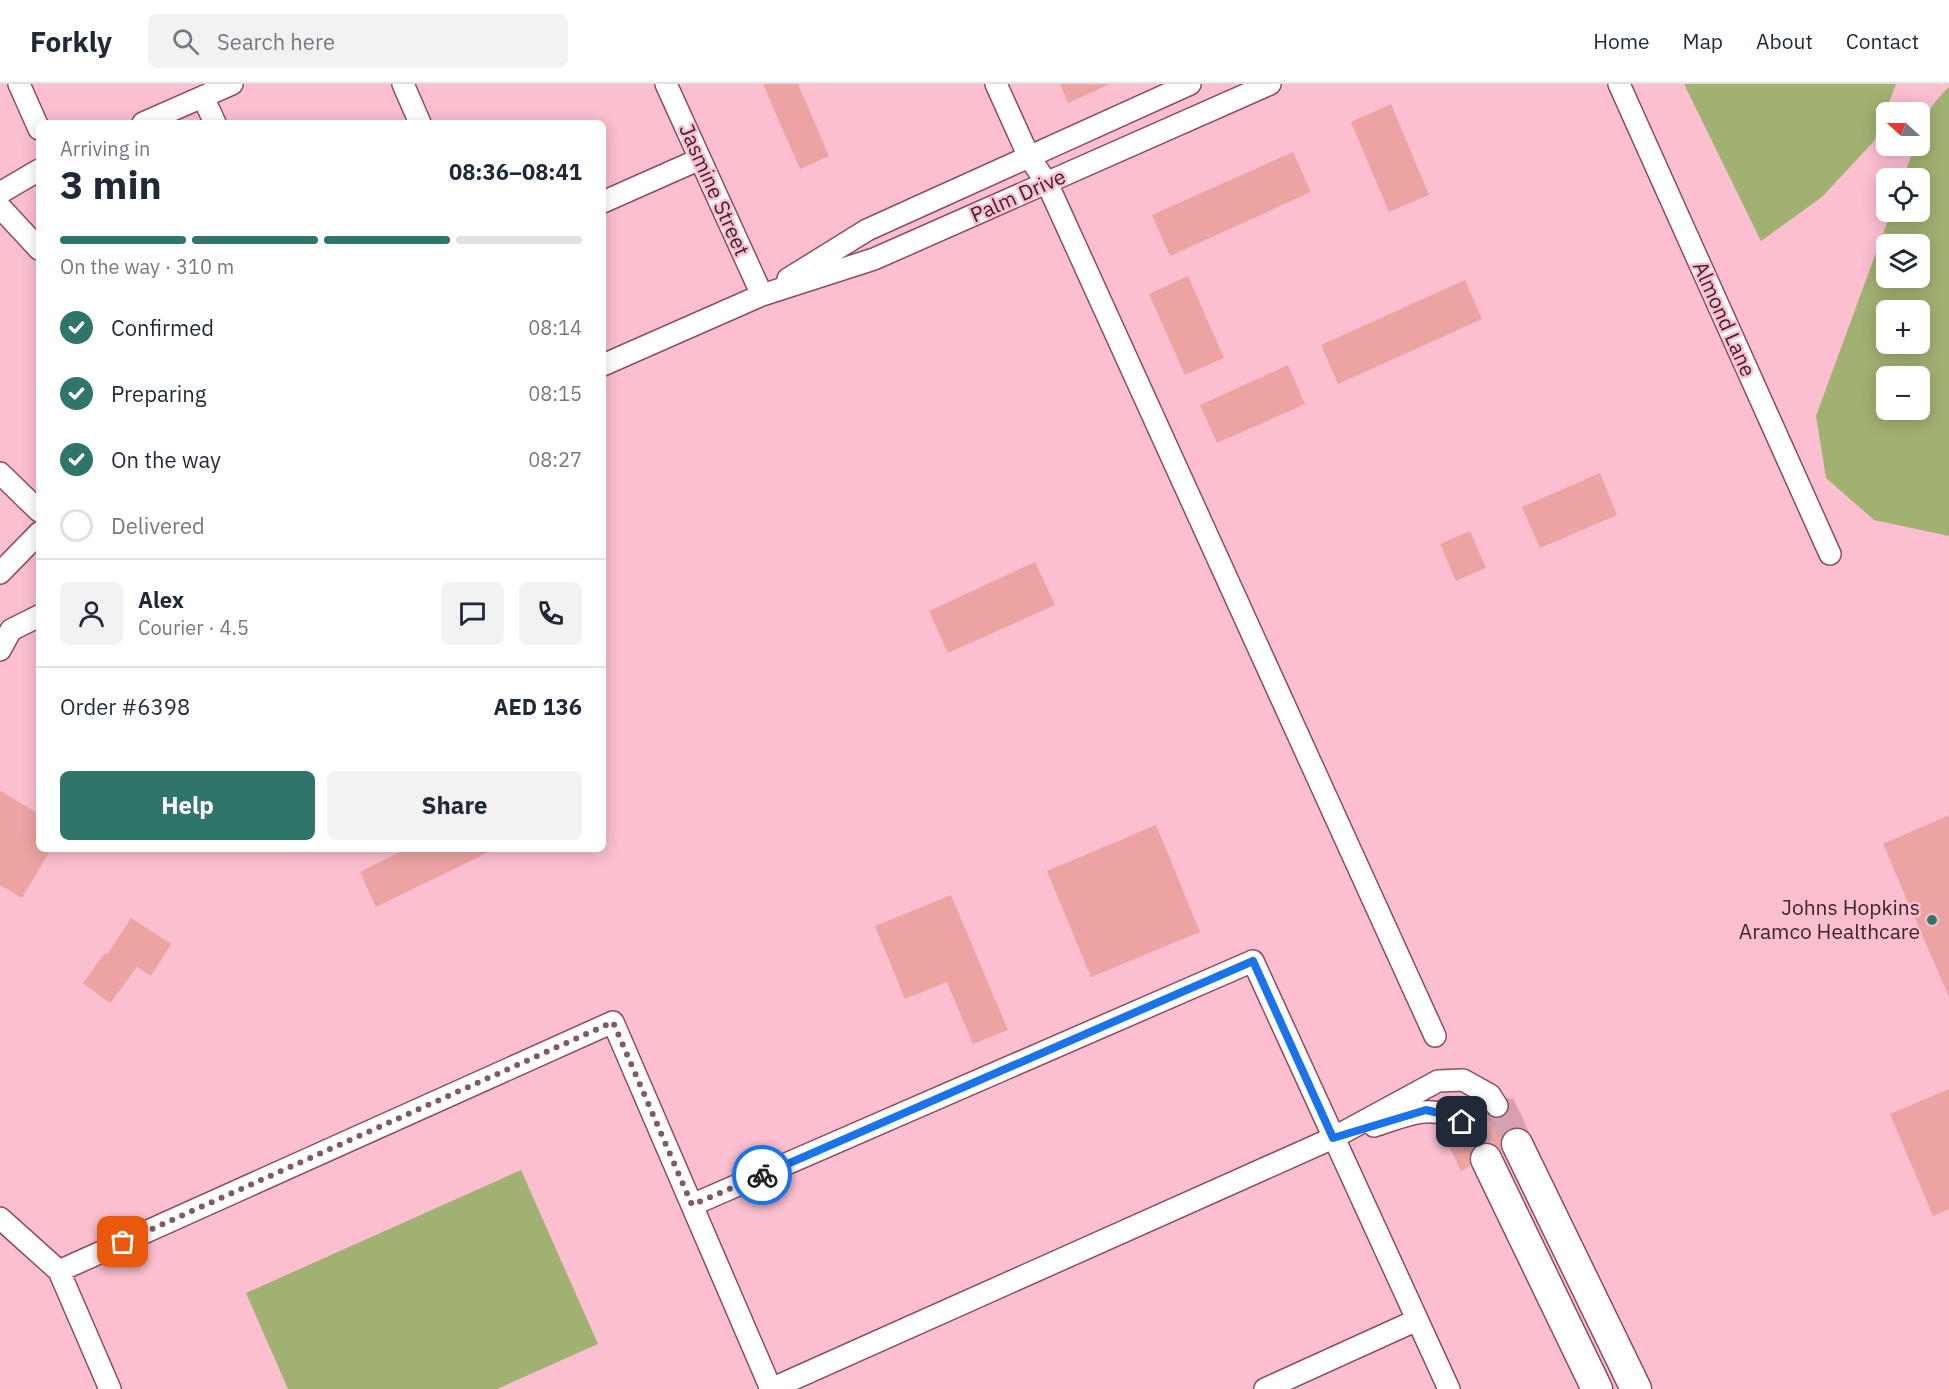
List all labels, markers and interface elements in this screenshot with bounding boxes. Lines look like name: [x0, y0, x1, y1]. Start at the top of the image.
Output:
search box: [148, 14, 568, 68]
text: Forkly: [30, 23, 112, 60]
icon: search: [169, 25, 202, 58]
text: Search here: [217, 27, 335, 56]
text: Home: [1593, 27, 1650, 55]
text: Map: [1683, 27, 1723, 55]
text: About: [1756, 27, 1813, 55]
text: Contact: [1846, 27, 1919, 55]
north arrow: [1876, 102, 1930, 156]
map controls: [1876, 102, 1930, 420]
street label: Jasmine Street: [673, 119, 757, 260]
text: Arriving in: [60, 135, 150, 162]
text: 08:36–08:41: [449, 157, 582, 186]
text: 3 min: [60, 159, 162, 210]
street label: Palm Drive: [966, 162, 1070, 229]
button: locate: [1876, 168, 1930, 222]
button: layers: [1876, 234, 1930, 288]
text: On the way · 310 m: [60, 253, 234, 280]
street label: Almond Lane: [1687, 256, 1763, 381]
button: +: [1876, 300, 1930, 354]
icon: check: [60, 311, 93, 344]
text: Confirmed: [111, 313, 214, 342]
text: 08:14: [528, 314, 582, 341]
button: −: [1876, 366, 1930, 420]
icon: check: [60, 377, 93, 410]
text: Preparing: [111, 379, 206, 408]
text: 08:15: [528, 380, 582, 407]
icon: check: [60, 443, 93, 476]
text: On the way: [111, 445, 221, 474]
text: 08:27: [528, 446, 582, 473]
text: Delivered: [111, 511, 205, 540]
button: person: [60, 582, 123, 645]
button: chat: [441, 582, 504, 645]
button: phone: [519, 582, 582, 645]
text: Alex: [138, 585, 184, 614]
text: Courier · 4.5: [138, 614, 249, 641]
text: Order #6398: [60, 692, 190, 721]
text: AED 136: [493, 692, 582, 721]
button: Help: [60, 771, 315, 840]
button: Share: [327, 771, 582, 840]
place label: Johns Hopkins Aramco Healthcare: [1739, 893, 1920, 945]
marker: Johns Hopkins Aramco Healthcare: [1925, 913, 1939, 927]
pin: [1436, 1096, 1487, 1147]
icon: home: [1445, 1105, 1478, 1138]
courier: [732, 1145, 792, 1205]
icon: bike: [746, 1159, 779, 1192]
pin: [97, 1216, 148, 1267]
icon: bag: [106, 1225, 139, 1258]

